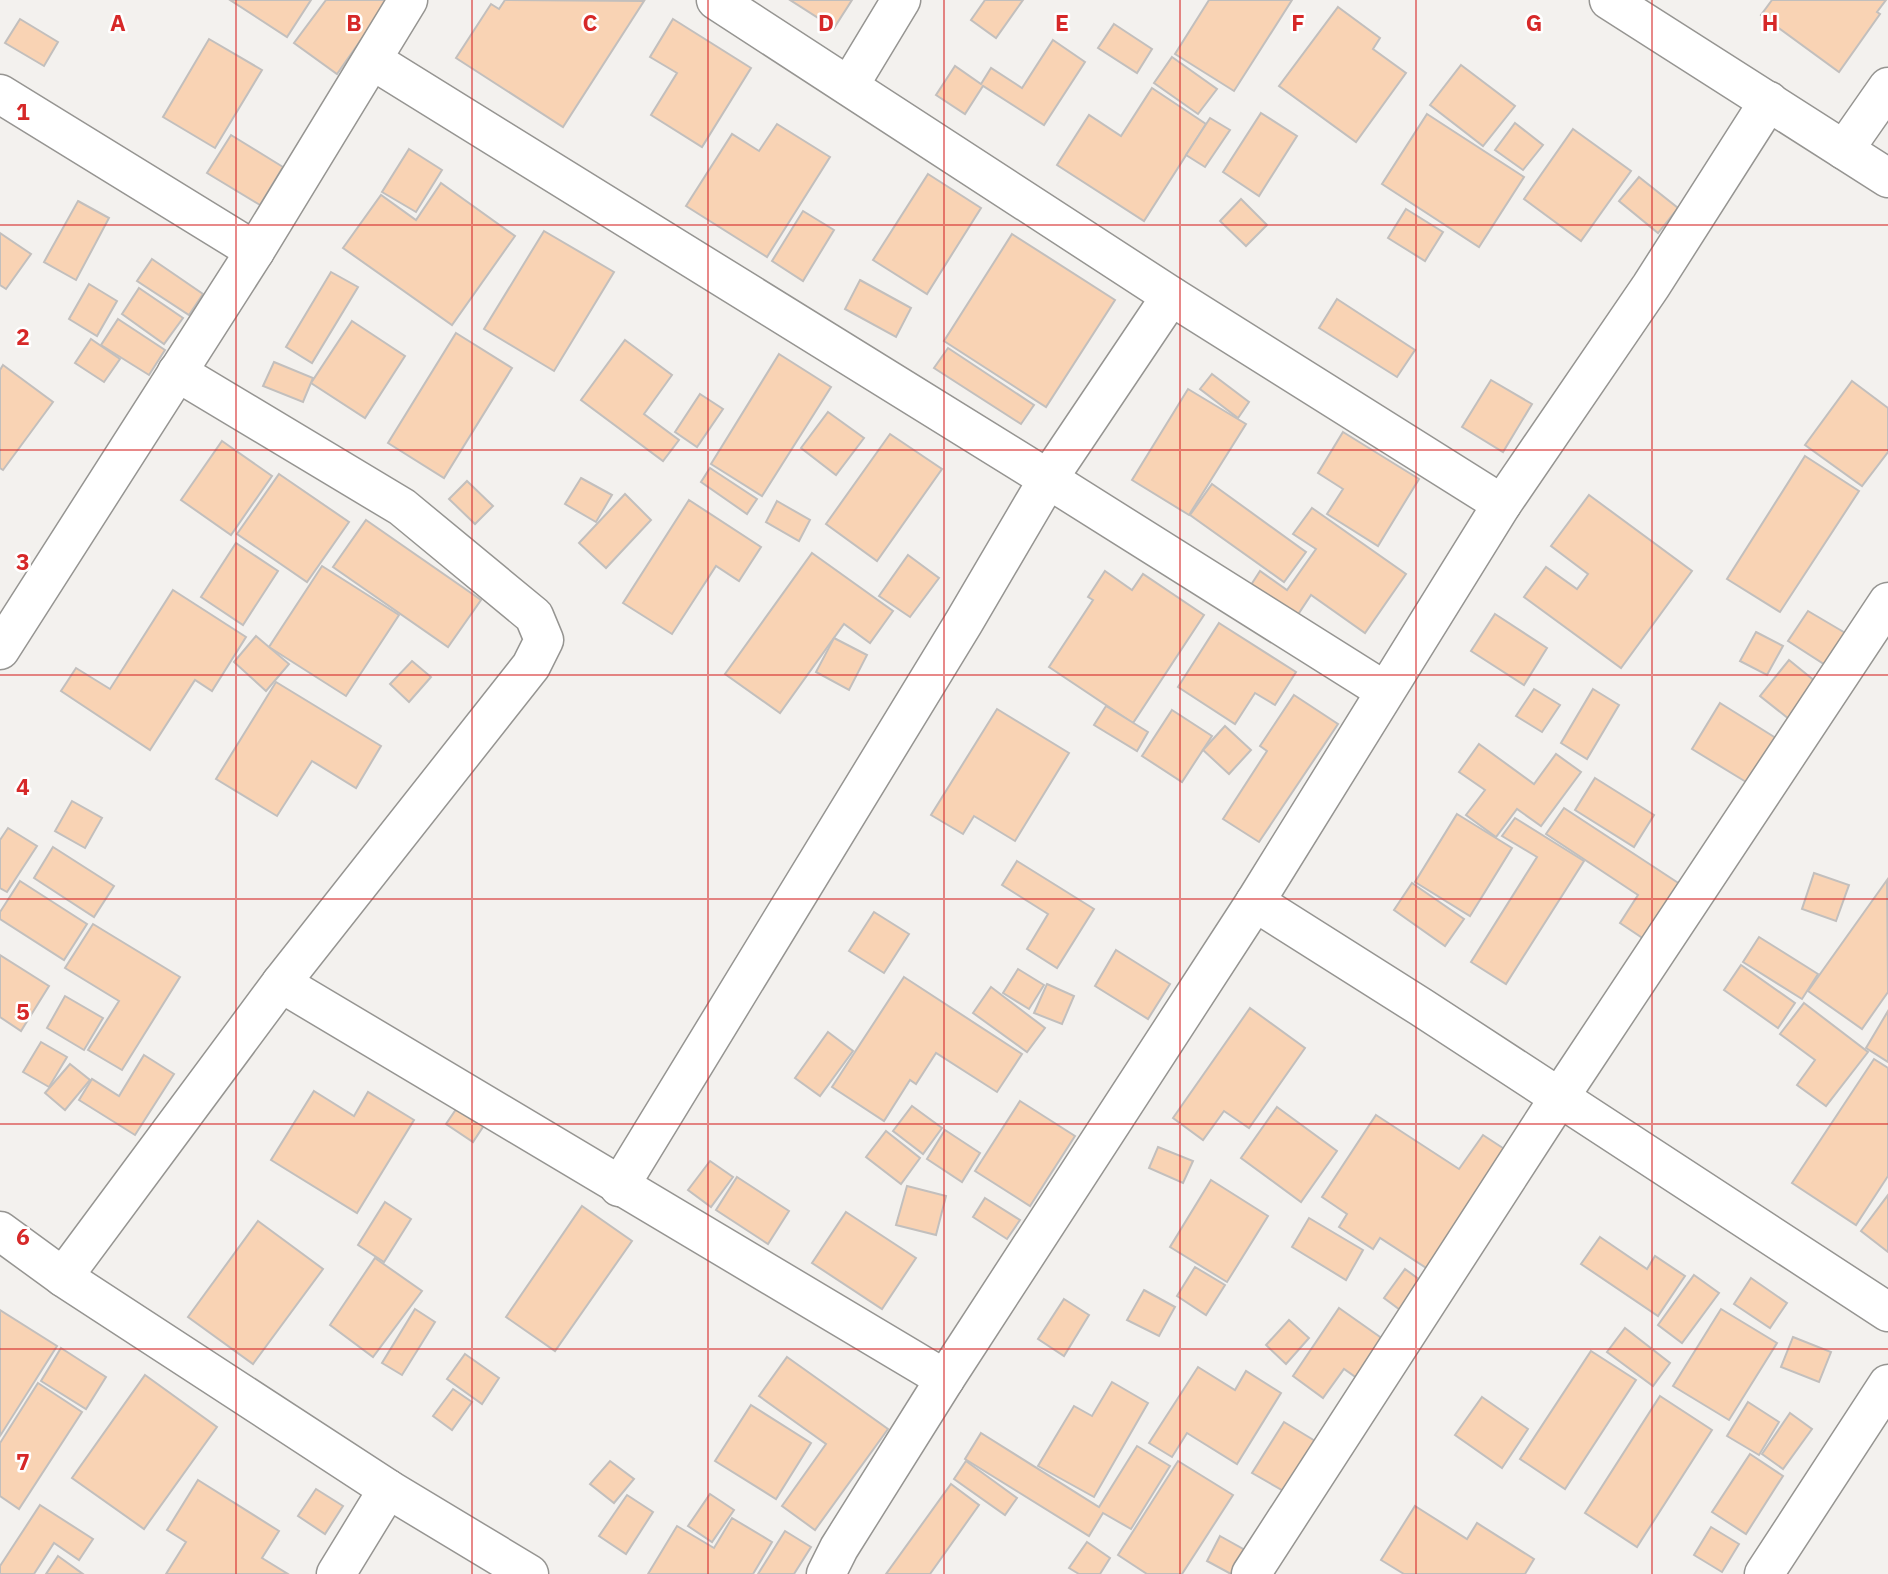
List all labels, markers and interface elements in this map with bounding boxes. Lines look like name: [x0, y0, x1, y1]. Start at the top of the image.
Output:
text: A: [110, 7, 126, 37]
text: B: [346, 7, 362, 37]
text: C: [583, 7, 598, 37]
text: D: [818, 7, 834, 37]
text: E: [1055, 7, 1069, 37]
text: F: [1291, 7, 1305, 37]
text: G: [1526, 7, 1542, 37]
text: H: [1762, 7, 1778, 37]
text: 1: [16, 96, 30, 126]
text: 2: [16, 321, 30, 351]
text: 3: [16, 546, 30, 576]
text: 4: [16, 771, 30, 801]
text: 5: [16, 996, 30, 1026]
text: 6: [16, 1221, 30, 1251]
text: 7: [16, 1446, 30, 1476]

